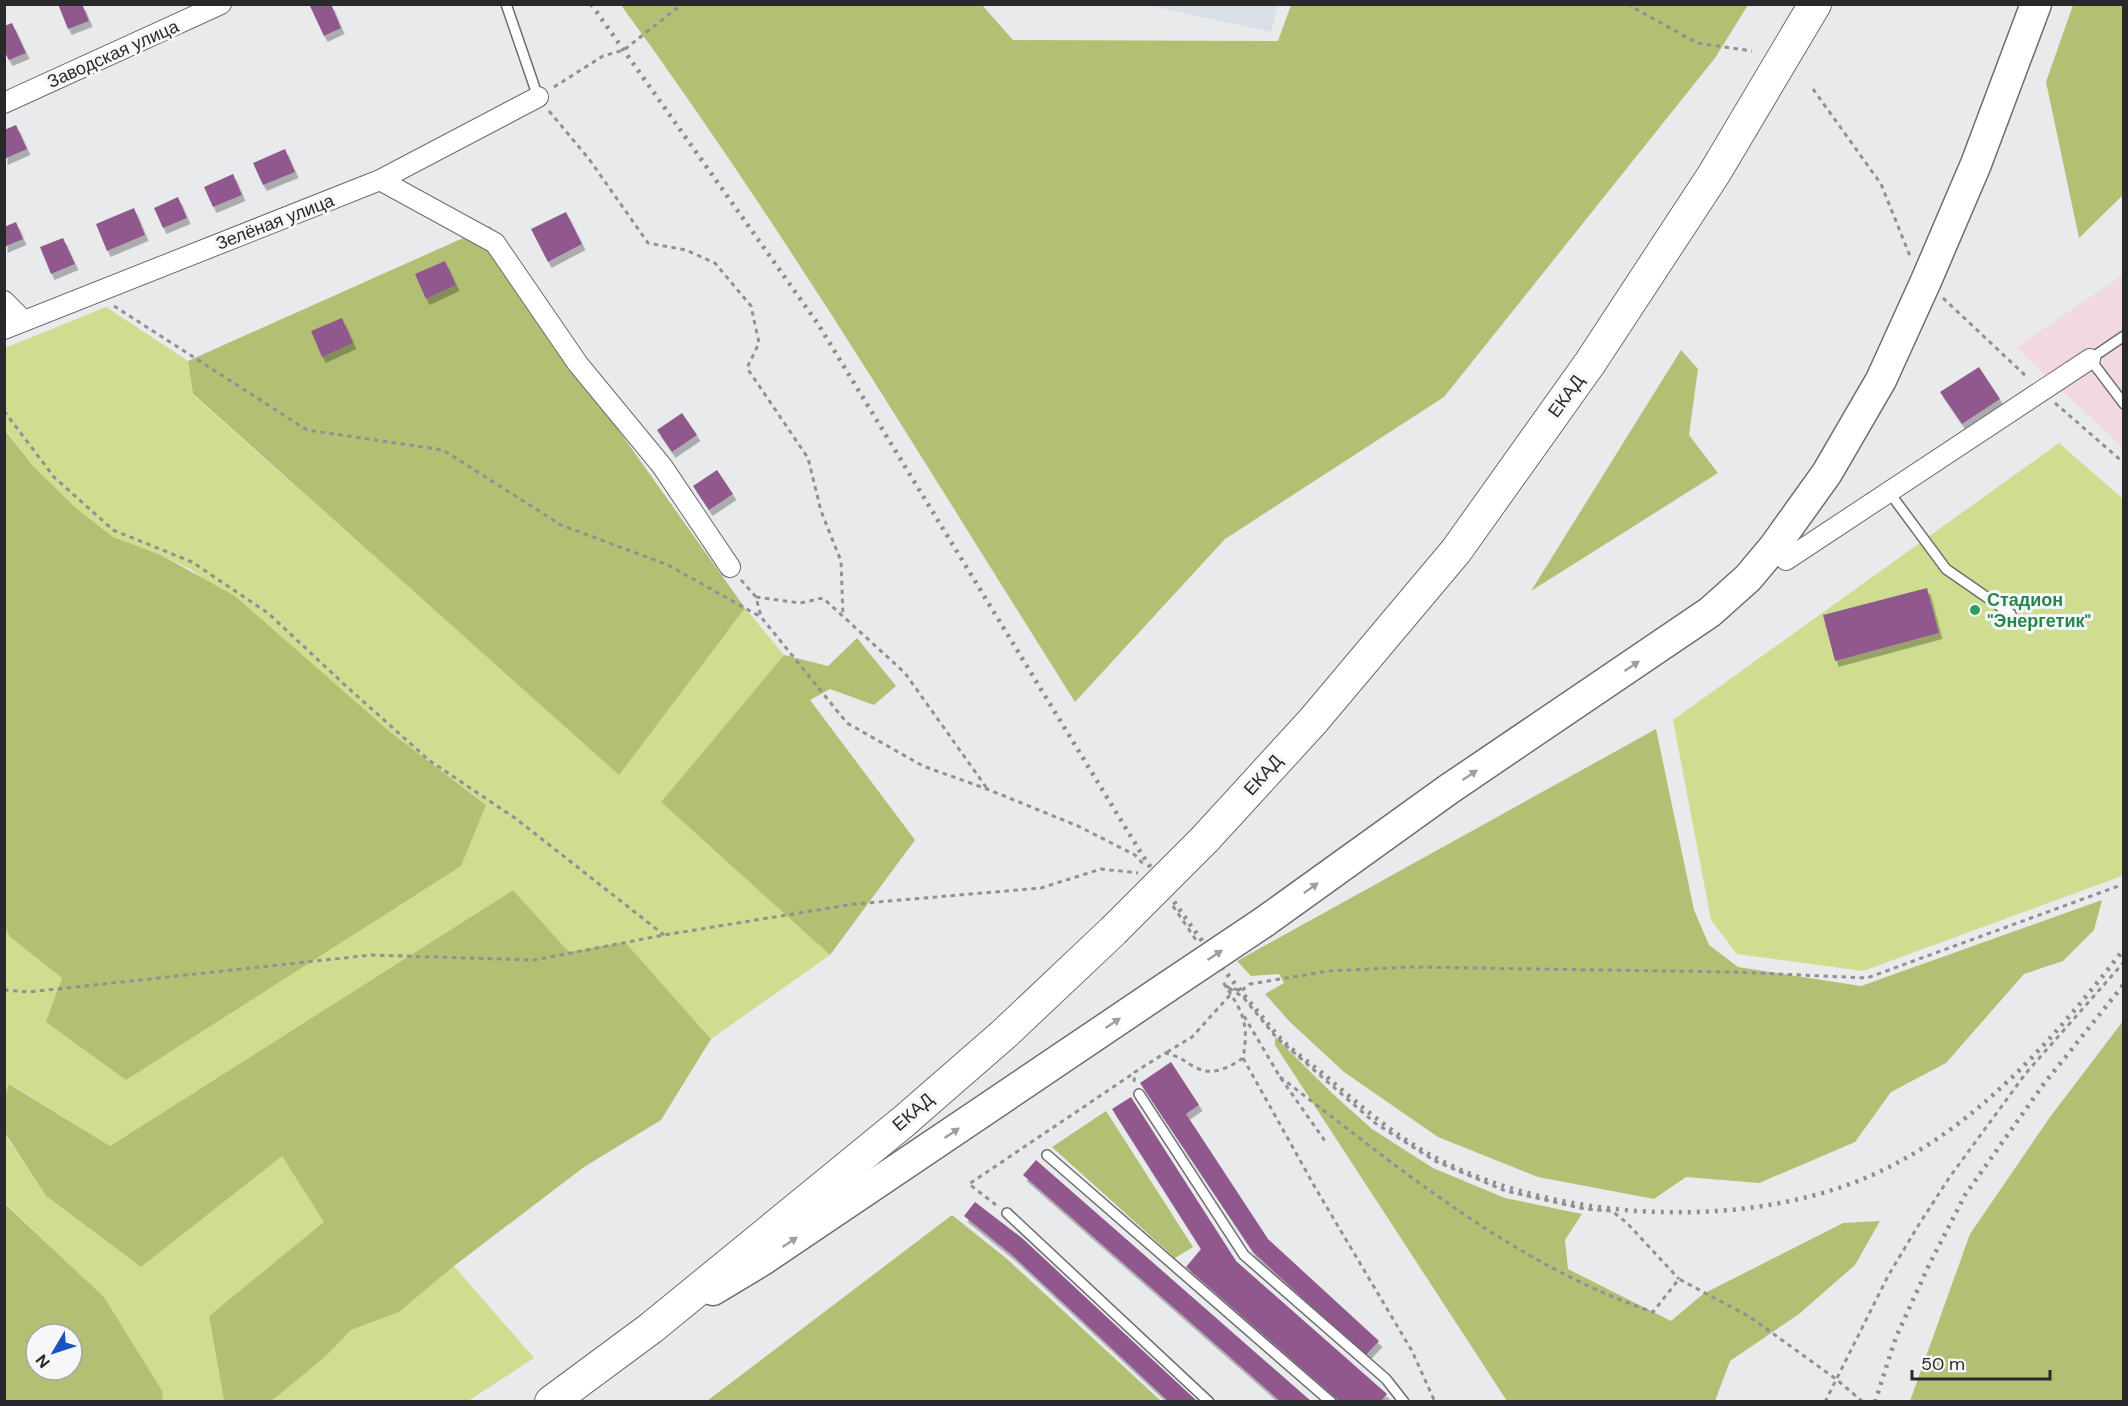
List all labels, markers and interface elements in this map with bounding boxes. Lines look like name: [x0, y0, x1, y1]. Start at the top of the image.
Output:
street label: Заводская улица: [43, 14, 183, 94]
street label: Зелёная улица: [212, 188, 338, 256]
street label: ЕКАД: [1542, 370, 1590, 422]
place label: Стадион "Энергетик": [1987, 588, 2091, 633]
marker: Стадион "Энергетик": [1968, 603, 1982, 617]
one-way arrow: [1624, 661, 1640, 672]
street label: ЕКАД: [1238, 749, 1288, 801]
one-way arrow: [1462, 769, 1478, 781]
one-way arrow: [1303, 882, 1319, 894]
one-way arrow: [1207, 949, 1223, 960]
one-way arrow: [1105, 1018, 1121, 1029]
street label: ЕКАД: [887, 1087, 939, 1137]
one-way arrow: [943, 1127, 960, 1138]
one-way arrow: [782, 1237, 798, 1248]
north arrow: [24, 1322, 84, 1382]
scale bar: [1912, 1343, 2050, 1381]
text: N: [31, 1350, 55, 1372]
text: 50 m: [1921, 1352, 1965, 1376]

